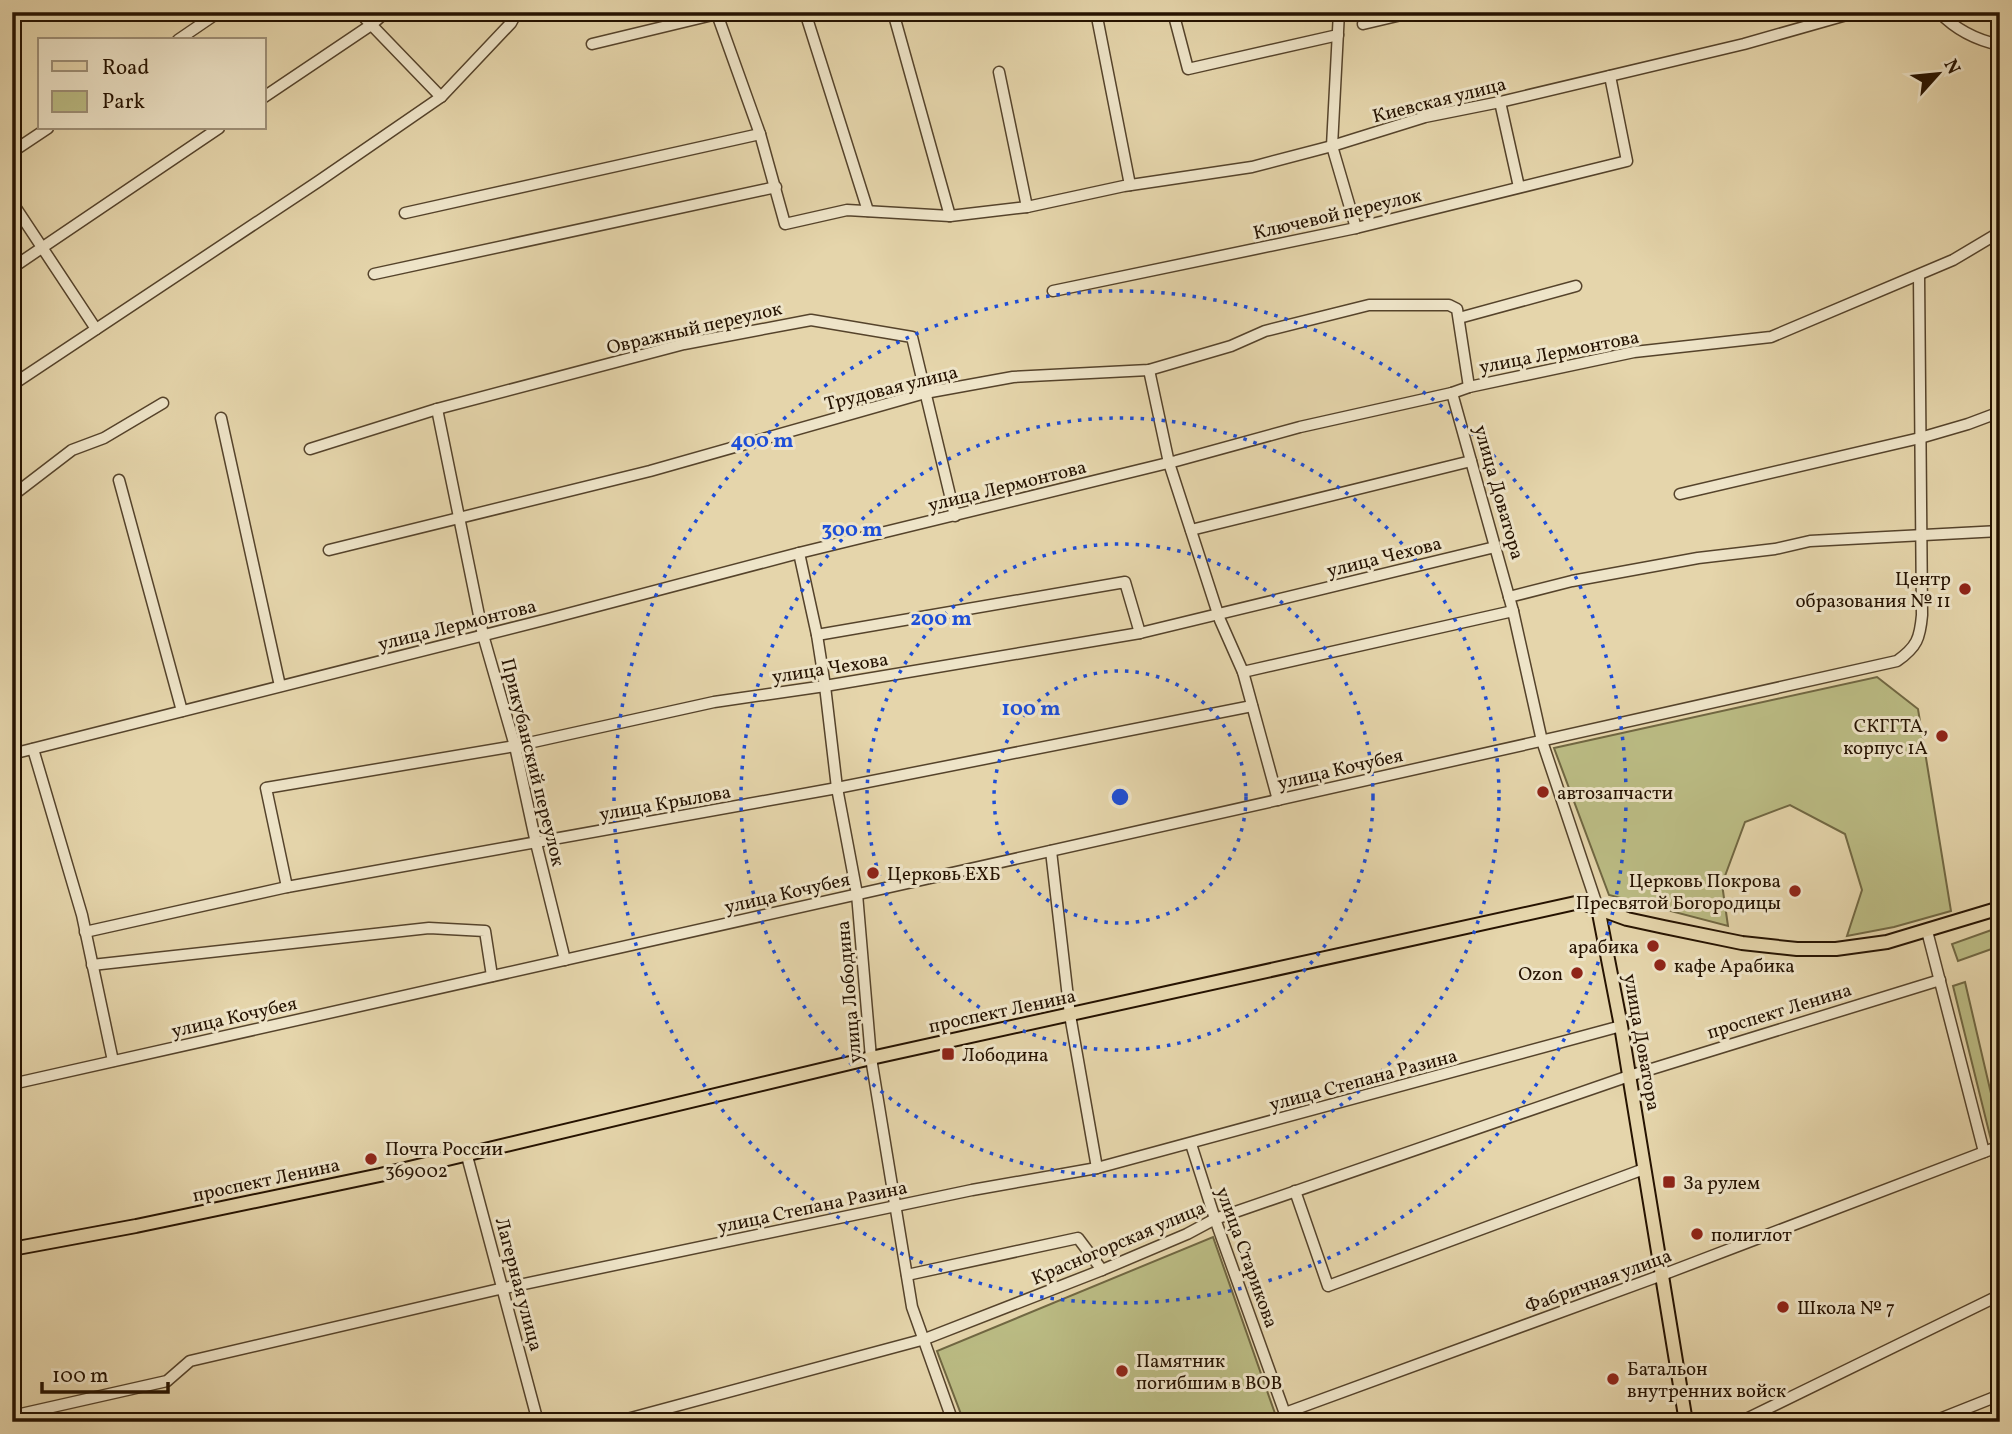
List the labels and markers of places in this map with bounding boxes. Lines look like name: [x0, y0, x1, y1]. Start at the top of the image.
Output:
place label: Центр образования № 11: [1796, 567, 1951, 615]
marker: Центр образования № 11: [1957, 581, 1973, 597]
place label: СКГГТА, корпус 1А: [1843, 714, 1928, 762]
marker: СКГГТА, корпус 1А: [1934, 728, 1950, 744]
place label: автозапчасти: [1557, 781, 1673, 807]
marker: автозапчасти: [1535, 784, 1551, 800]
centre of rings: [1108, 785, 1132, 809]
place label: Церковь ЕХБ: [887, 862, 1001, 888]
marker: Церковь ЕХБ: [865, 865, 881, 881]
place label: Церковь Покрова Пресвятой Богородицы: [1576, 869, 1781, 917]
marker: Церковь Покрова Пресвятой Богородицы: [1787, 883, 1803, 899]
place label: арабика: [1569, 935, 1639, 961]
marker: арабика: [1645, 938, 1661, 954]
place label: кафе Арабика: [1674, 954, 1795, 980]
marker: кафе Арабика: [1652, 957, 1668, 973]
place label: Ozon: [1518, 962, 1563, 988]
marker: Ozon: [1569, 965, 1585, 981]
place label: Лободина: [962, 1043, 1048, 1069]
marker: Лободина: [940, 1046, 956, 1062]
place label: Почта России 369002: [385, 1137, 503, 1185]
marker: Почта России 369002: [363, 1151, 379, 1167]
place label: За рулем: [1683, 1171, 1760, 1197]
marker: За рулем: [1661, 1174, 1677, 1190]
place label: полиглот: [1711, 1223, 1792, 1249]
marker: полиглот: [1689, 1226, 1705, 1242]
place label: Школа № 7: [1797, 1296, 1895, 1322]
marker: Школа № 7: [1775, 1299, 1791, 1315]
place label: Памятник погибшим в ВОВ: [1136, 1349, 1282, 1397]
place label: Батальон внутренних войск: [1627, 1357, 1786, 1405]
marker: Памятник погибшим в ВОВ: [1114, 1363, 1130, 1379]
marker: Батальон внутренних войск: [1605, 1371, 1621, 1387]

